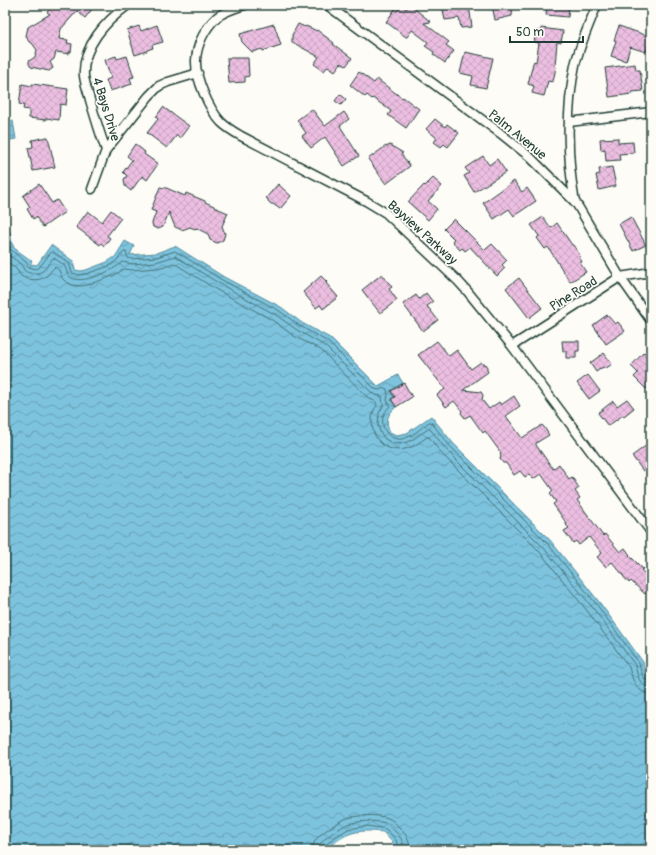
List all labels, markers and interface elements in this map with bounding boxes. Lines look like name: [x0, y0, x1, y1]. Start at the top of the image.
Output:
scale bar: [510, 18, 583, 44]
text: 50 m: [516, 25, 544, 40]
street label: 4 Bays Drive: [89, 76, 123, 144]
street label: Palm Avenue: [485, 106, 550, 163]
street label: Bayview Parkway: [384, 197, 461, 269]
street label: Pine Road: [547, 273, 600, 315]

